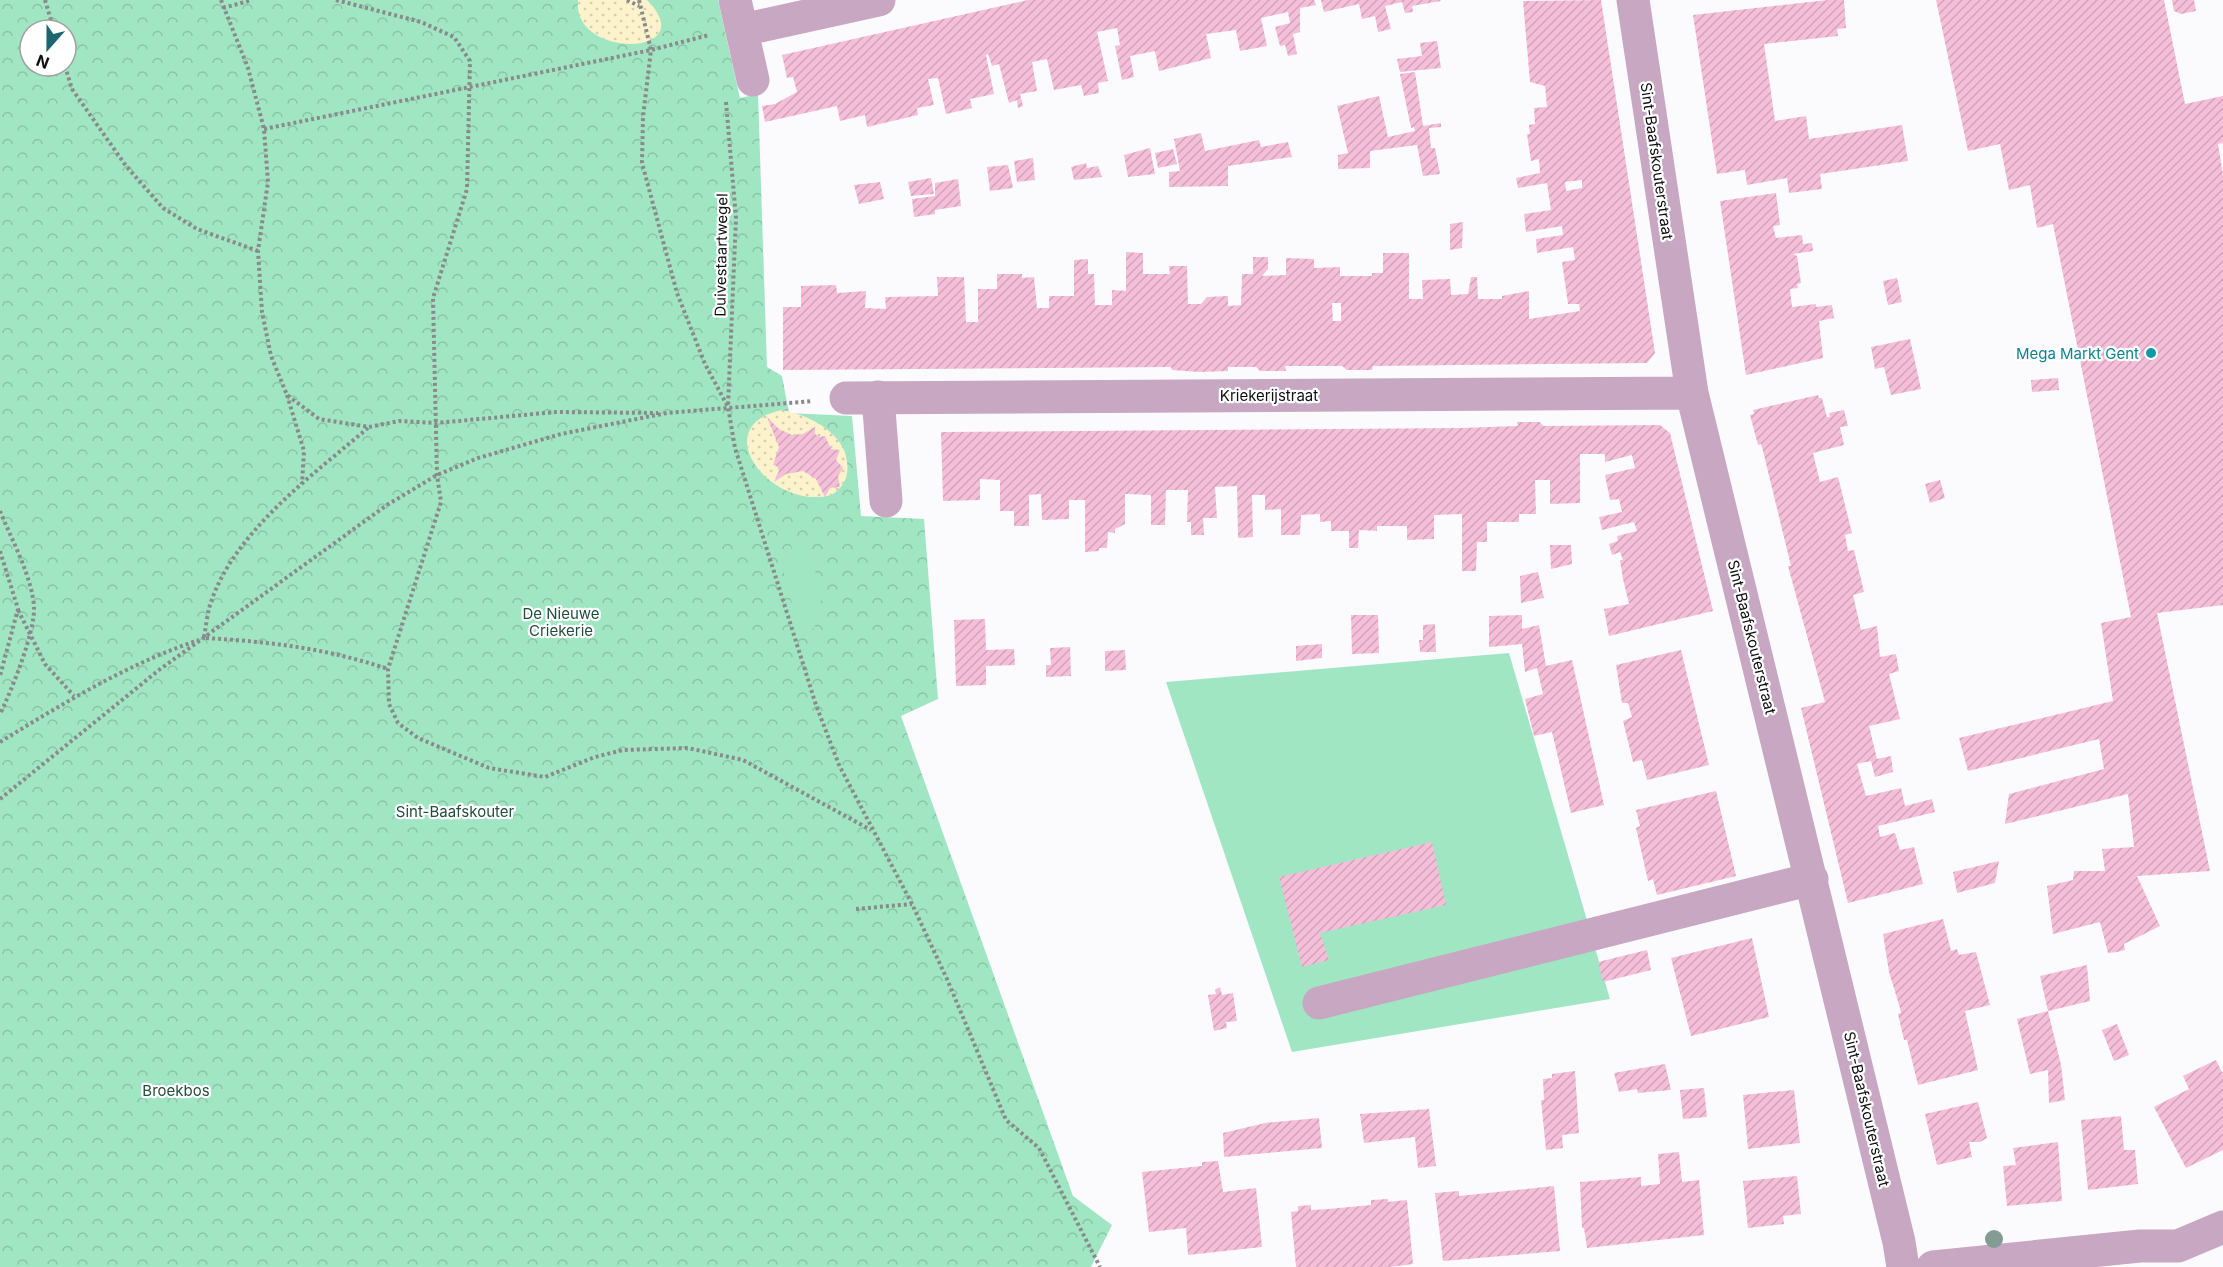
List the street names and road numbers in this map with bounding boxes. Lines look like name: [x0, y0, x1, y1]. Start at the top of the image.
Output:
street label: Sint-Baafskouterstraat: [1637, 81, 1677, 241]
street label: Duivestaartwegel: [710, 193, 732, 317]
street label: Kriekerijstraat: [1220, 386, 1318, 405]
street label: Sint-Baafskouterstraat: [1724, 558, 1780, 716]
street label: Sint-Baafskouterstraat: [1840, 1030, 1894, 1188]

